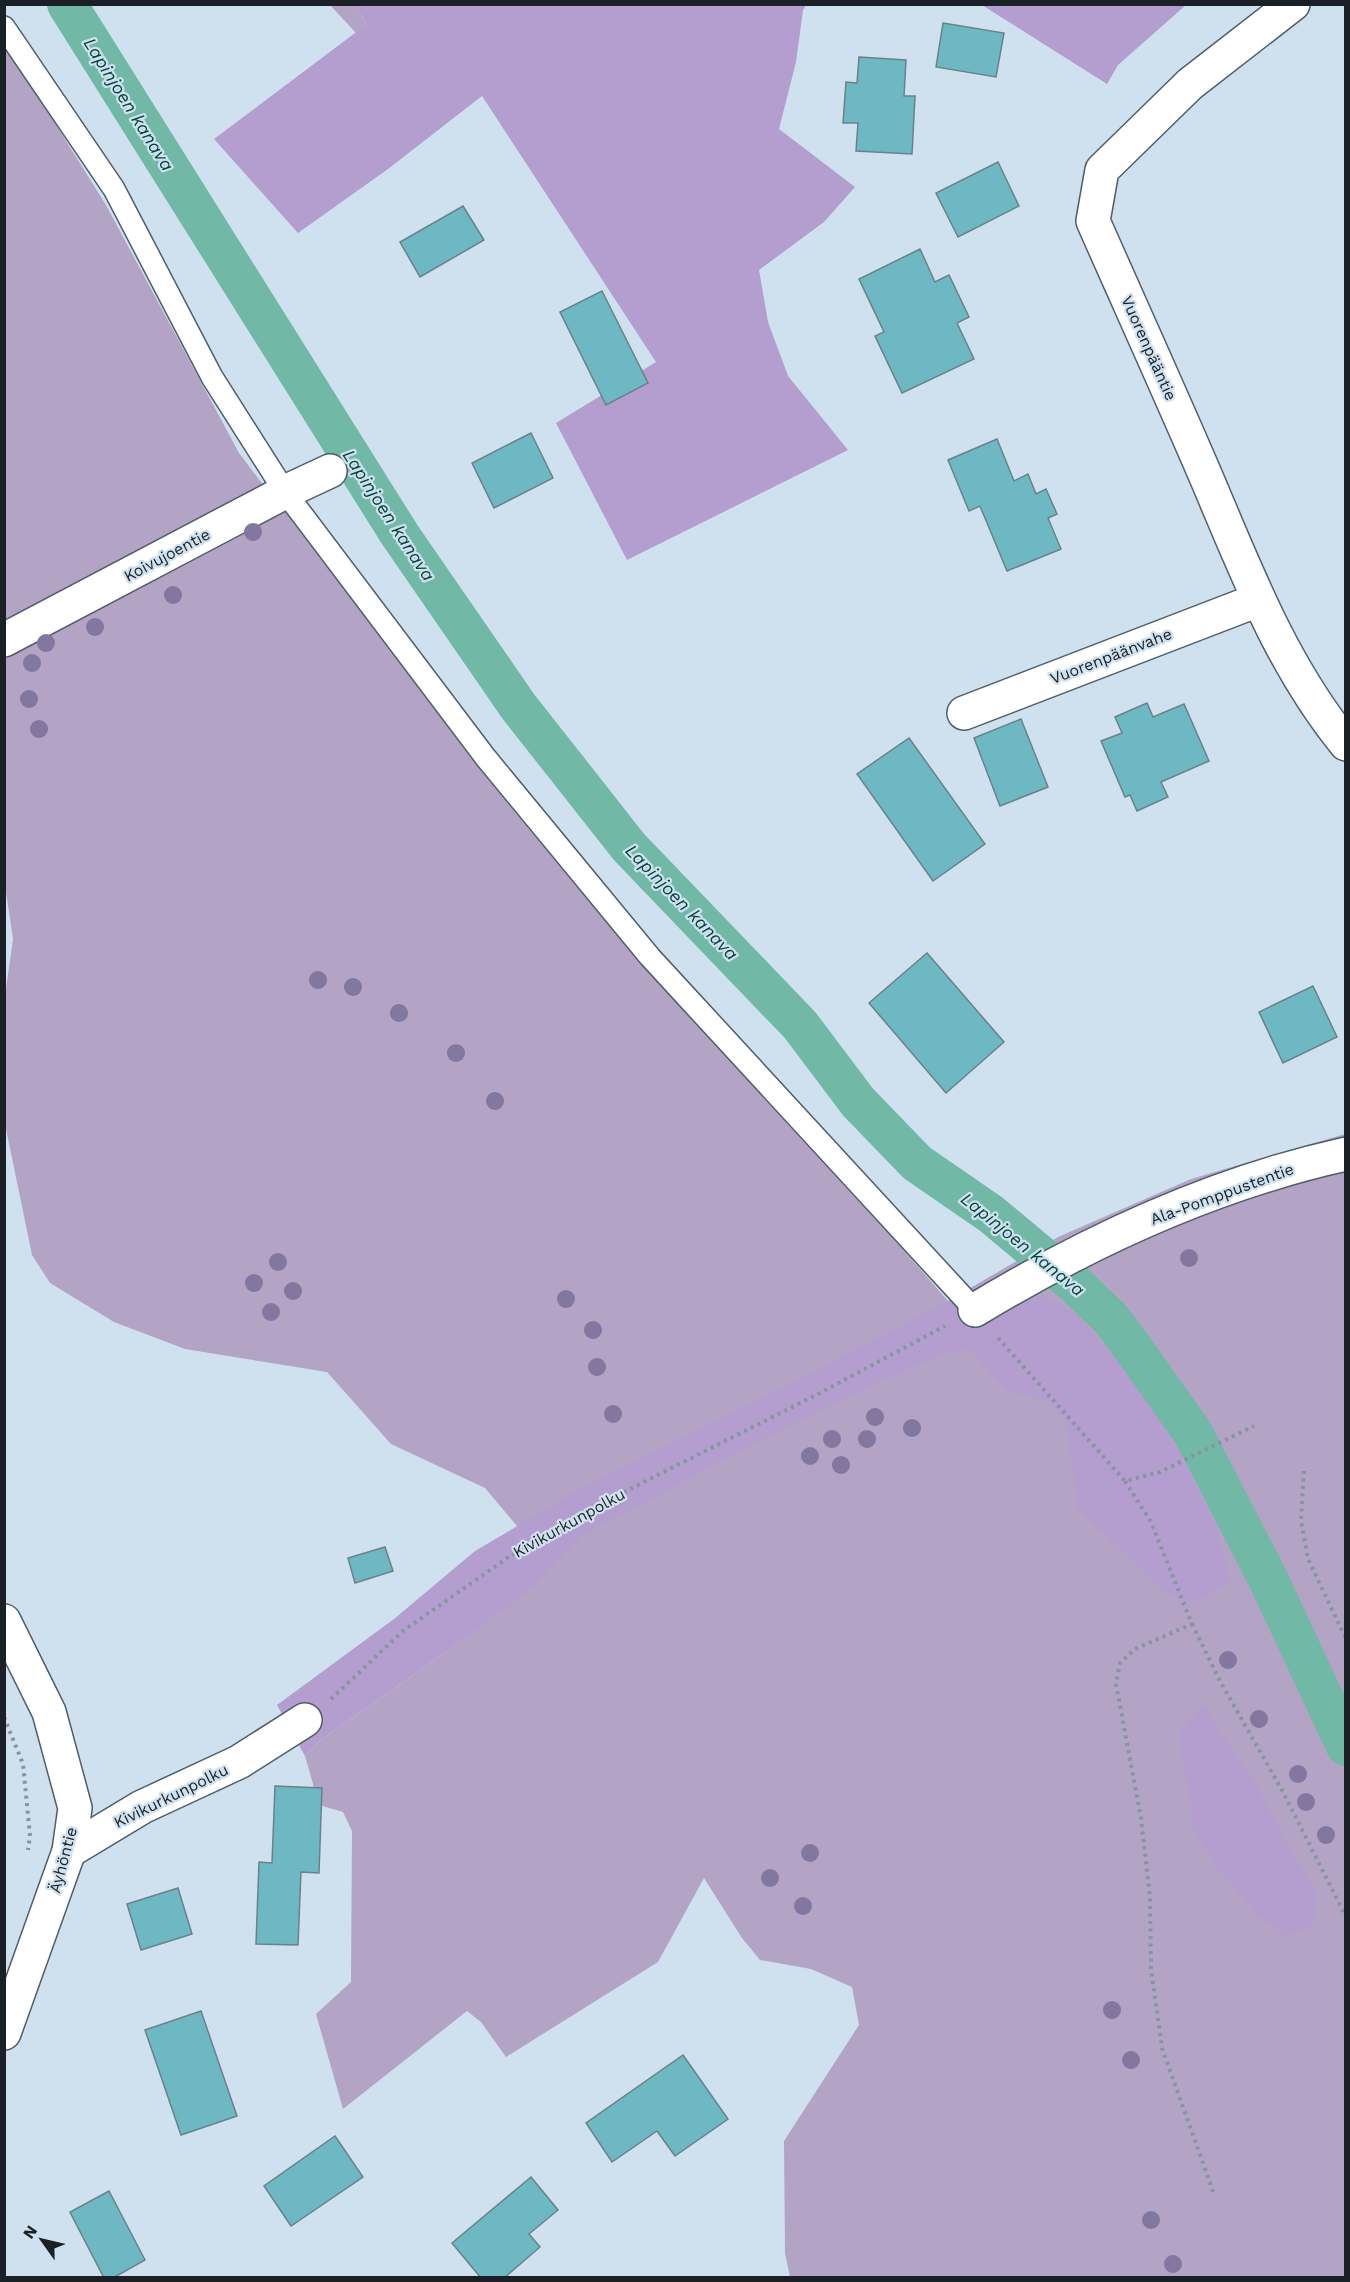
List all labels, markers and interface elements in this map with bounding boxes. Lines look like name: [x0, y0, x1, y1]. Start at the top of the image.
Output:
water label: Lapinjoen kanava: [80, 34, 178, 174]
street label: Vuorenpääntie: [1117, 293, 1181, 403]
water label: Lapinjoen kanava: [339, 445, 439, 585]
street label: Koivujoentie: [121, 524, 213, 586]
street label: Vuorenpäänvahe: [1047, 624, 1175, 688]
water label: Lapinjoen kanava: [621, 840, 743, 964]
street label: Ala-Pomppustentie: [1148, 1159, 1296, 1229]
water label: Lapinjoen kanava: [957, 1188, 1089, 1300]
street label: Kivikurkunpolku: [510, 1484, 628, 1562]
street label: Kivikurkunpolku: [111, 1760, 231, 1832]
street label: Äyhöntie: [45, 1825, 81, 1895]
north arrow: [12, 2210, 72, 2270]
text: N: [19, 2222, 41, 2242]

